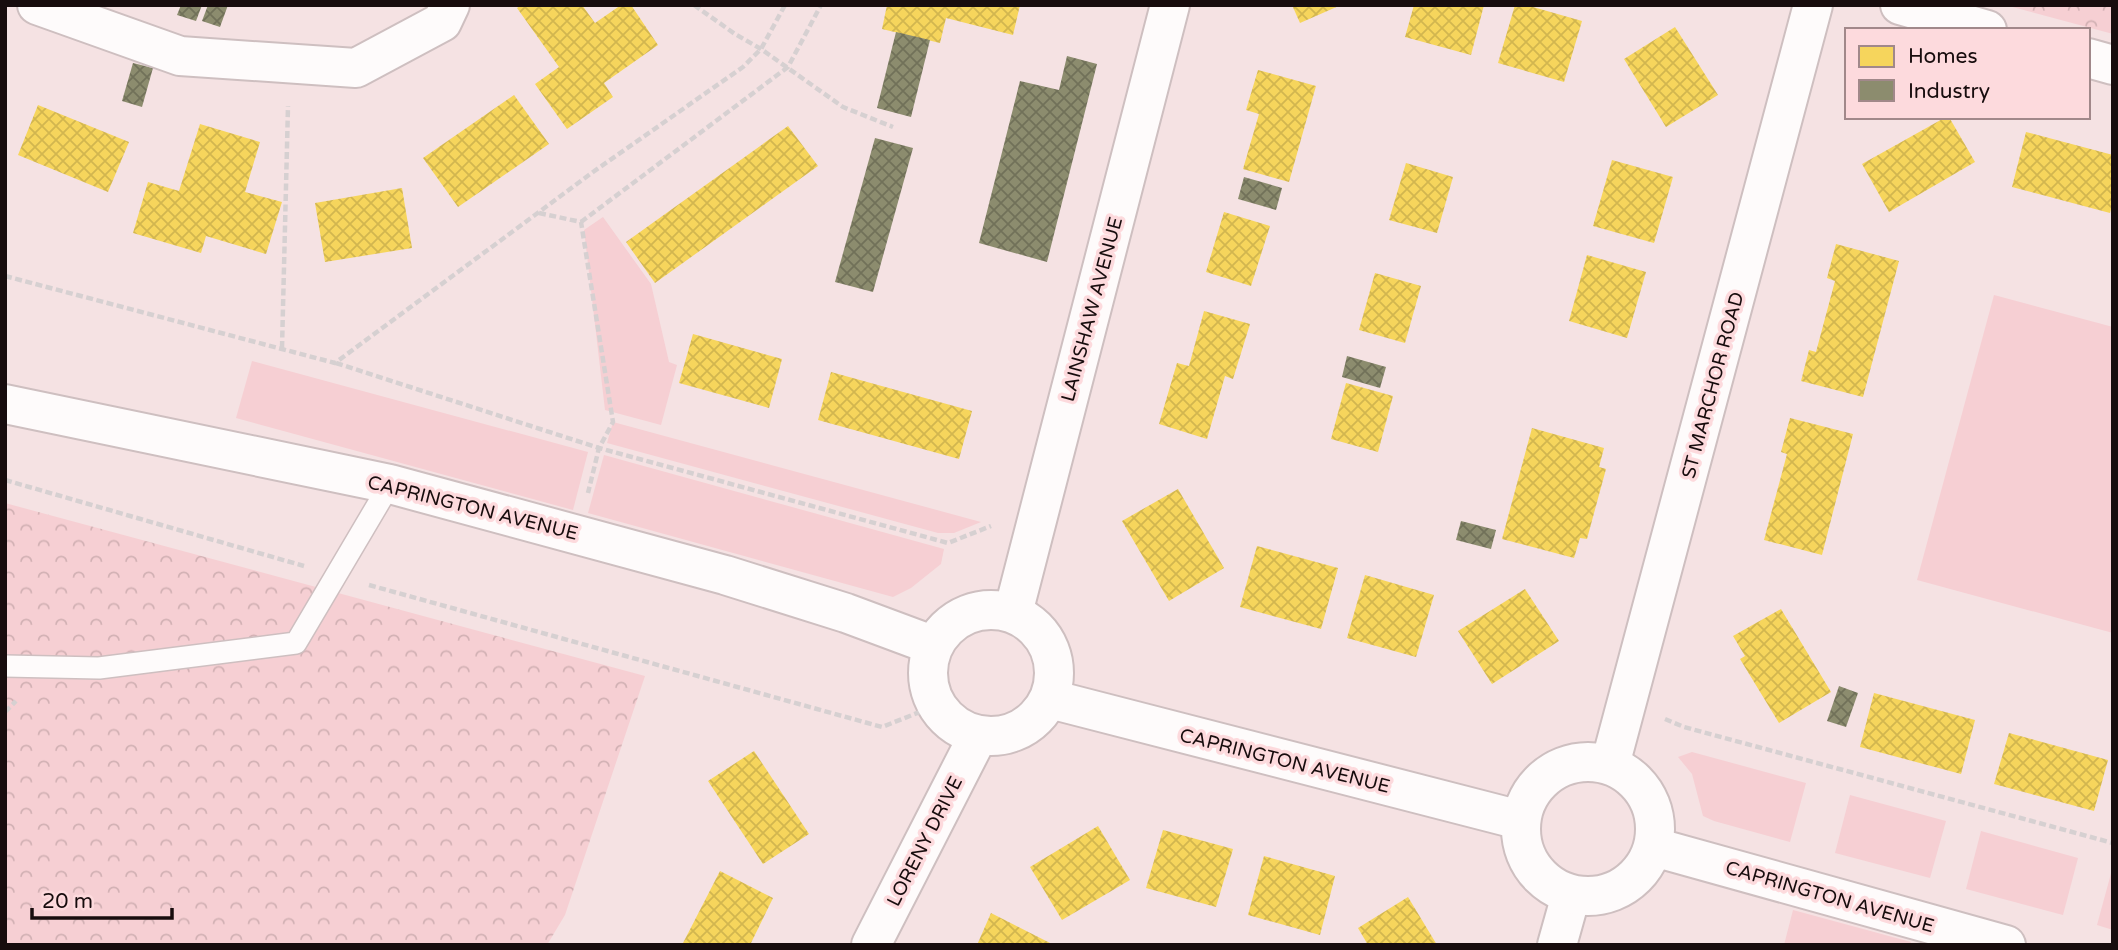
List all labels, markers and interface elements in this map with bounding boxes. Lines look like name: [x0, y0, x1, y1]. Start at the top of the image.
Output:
legend: [1845, 28, 2090, 119]
text: Homes: [1908, 44, 1978, 69]
text: Industry: [1908, 79, 1990, 104]
street label: LAINSHAW AVENUE: [1057, 215, 1127, 404]
street label: ST MARCHOR ROAD: [1677, 290, 1748, 481]
street label: CAPRINGTON AVENUE: [365, 471, 580, 545]
street label: CAPRINGTON AVENUE: [1177, 724, 1392, 798]
street label: LORENY DRIVE: [883, 773, 967, 910]
street label: CAPRINGTON AVENUE: [1723, 857, 1937, 937]
scale bar: [32, 876, 172, 920]
text: 20 m: [42, 889, 93, 914]

